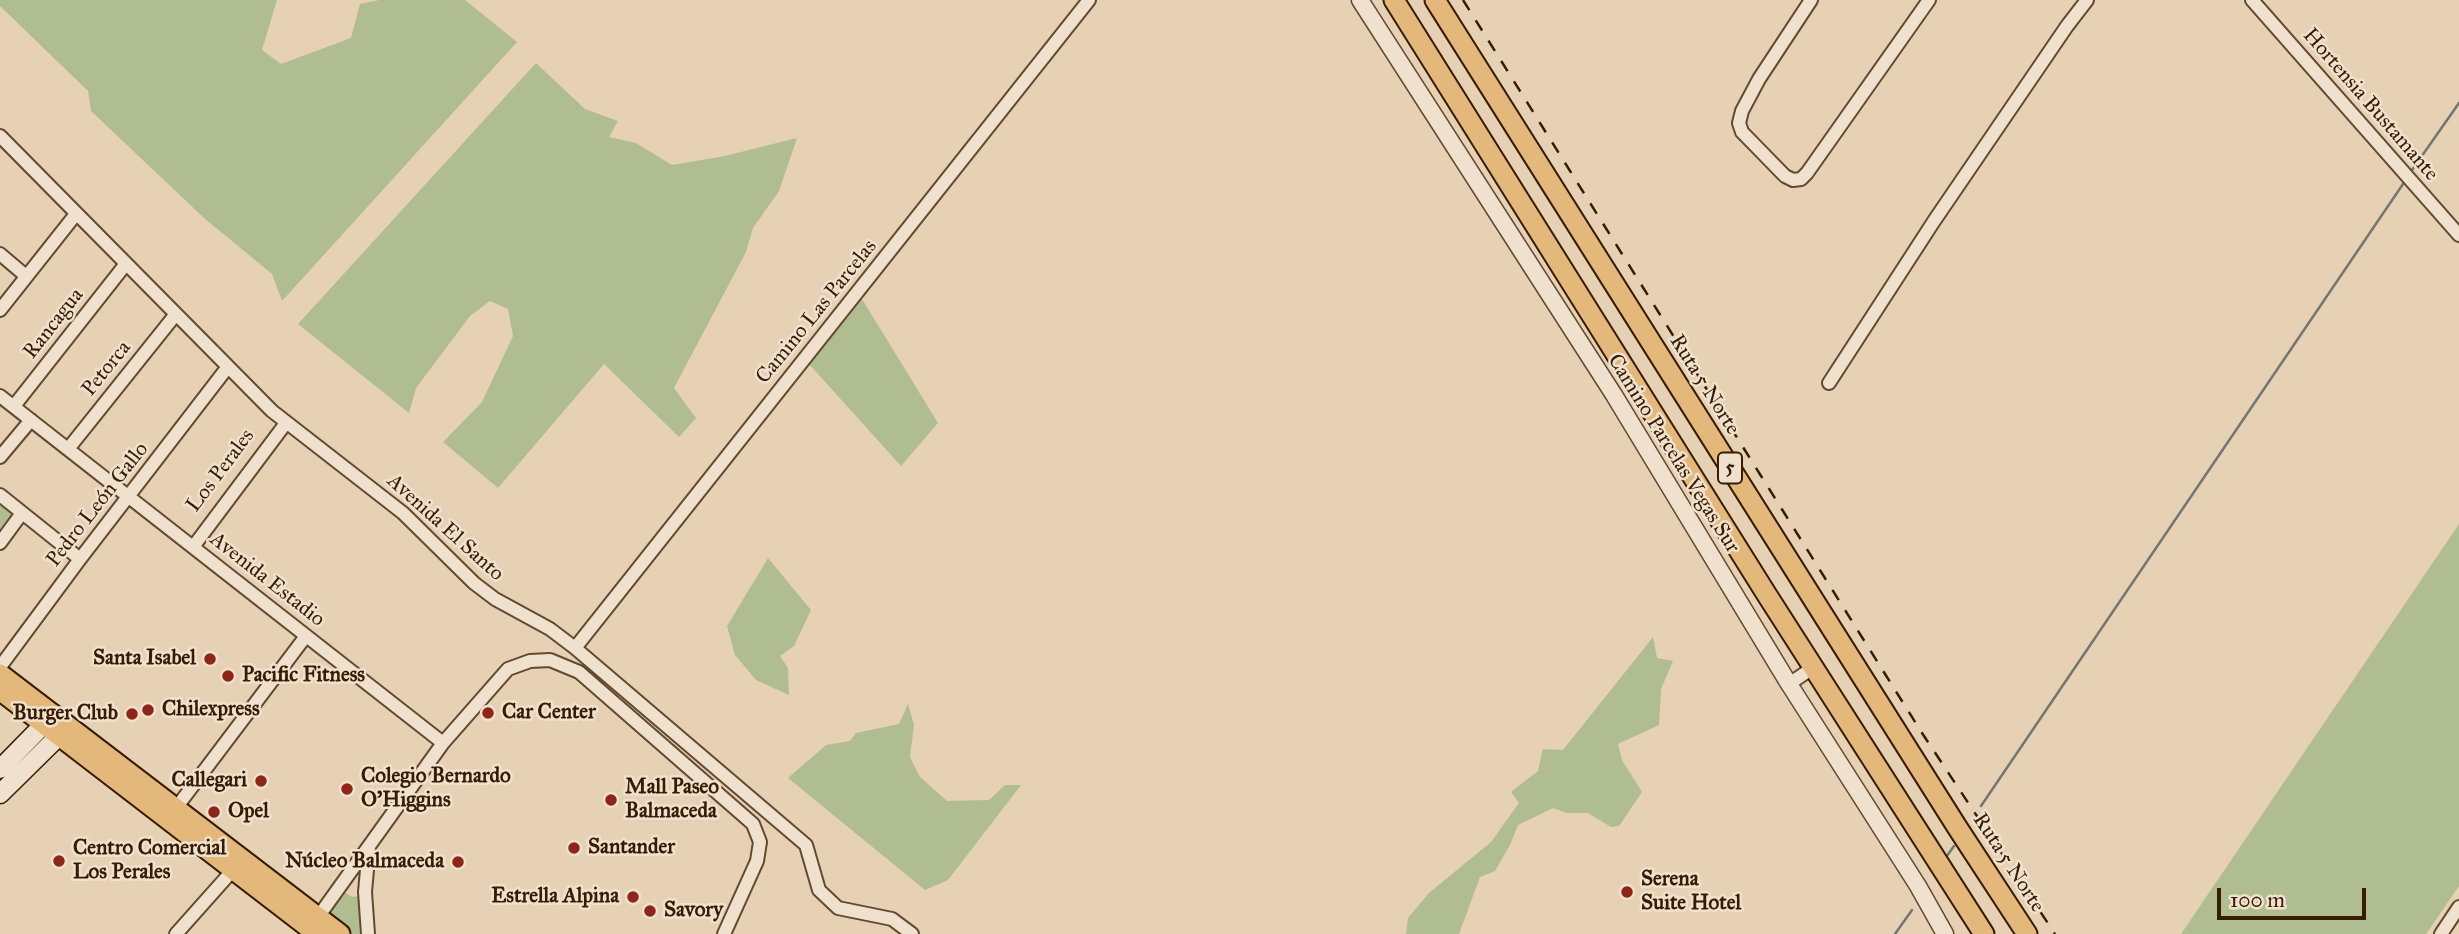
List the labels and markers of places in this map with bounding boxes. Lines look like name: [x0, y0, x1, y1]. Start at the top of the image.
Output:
place label: Santa Isabel: [93, 646, 196, 672]
marker: Santa Isabel: [202, 651, 218, 667]
place label: Pacific Fitness: [242, 663, 365, 689]
marker: Pacific Fitness: [220, 668, 236, 684]
place label: Chilexpress: [162, 697, 260, 723]
place label: Car Center: [502, 700, 596, 726]
place label: Burger Club: [13, 701, 118, 727]
marker: Chilexpress: [140, 702, 156, 718]
marker: Car Center: [480, 705, 496, 721]
marker: Burger Club: [124, 706, 140, 722]
place label: Colegio Bernardo O'Higgins: [361, 764, 511, 814]
place label: Callegari: [171, 768, 247, 794]
marker: Callegari: [253, 773, 269, 789]
place label: Mall Paseo Balmaceda: [625, 775, 719, 825]
marker: Colegio Bernardo O'Higgins: [339, 781, 355, 797]
marker: Mall Paseo Balmaceda: [603, 792, 619, 808]
place label: Opel: [228, 799, 269, 825]
marker: Opel: [206, 804, 222, 820]
place label: Santander: [588, 835, 675, 861]
place label: Centro Comercial Los Perales: [73, 836, 226, 886]
marker: Santander: [566, 840, 582, 856]
place label: Núcleo Balmaceda: [285, 849, 444, 875]
marker: Centro Comercial Los Perales: [51, 853, 67, 869]
marker: Núcleo Balmaceda: [450, 854, 466, 870]
place label: Serena Suite Hotel: [1641, 867, 1741, 917]
place label: Estrella Alpina: [491, 884, 619, 910]
marker: Serena Suite Hotel: [1619, 884, 1635, 900]
marker: Estrella Alpina: [625, 889, 641, 905]
place label: Savory: [664, 898, 723, 924]
marker: Savory: [642, 903, 658, 919]

